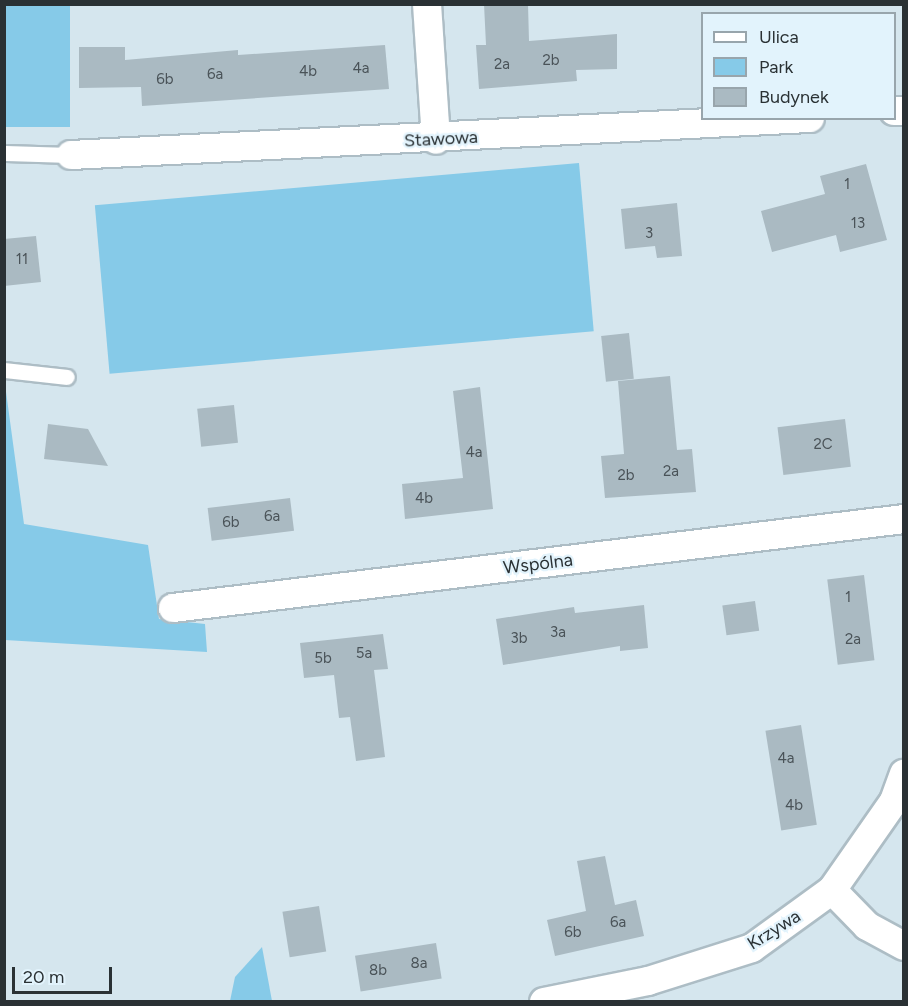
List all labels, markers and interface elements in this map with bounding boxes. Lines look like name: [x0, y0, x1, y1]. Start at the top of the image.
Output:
legend: [701, 12, 896, 120]
text: Ulica: [759, 26, 799, 48]
house number: 2b: [542, 52, 560, 70]
house number: 2a: [494, 56, 510, 74]
text: Park: [759, 56, 793, 78]
house number: 4a: [353, 60, 369, 78]
house number: 4b: [299, 63, 317, 81]
house number: 6a: [207, 66, 223, 84]
house number: 6b: [156, 71, 174, 89]
text: Budynek: [759, 86, 829, 108]
street label: Stawowa: [403, 126, 479, 152]
house number: 1: [844, 176, 850, 194]
house number: 13: [851, 215, 865, 233]
house number: 3: [645, 225, 653, 243]
house number: 11: [16, 251, 28, 269]
house number: 2C: [813, 436, 833, 454]
house number: 4a: [466, 444, 482, 462]
house number: 2a: [663, 463, 679, 481]
house number: 2b: [617, 467, 635, 485]
house number: 4b: [415, 490, 433, 508]
house number: 6a: [264, 508, 280, 526]
house number: 6b: [222, 514, 240, 532]
street label: Wspólna: [502, 549, 574, 579]
house number: 1: [845, 589, 851, 607]
house number: 3a: [550, 624, 566, 642]
house number: 3b: [511, 630, 527, 648]
house number: 2a: [845, 631, 861, 649]
house number: 5a: [356, 645, 372, 663]
house number: 5b: [314, 650, 332, 668]
house number: 4a: [778, 750, 794, 768]
house number: 4b: [785, 797, 803, 815]
street label: Krzywa: [744, 905, 804, 955]
house number: 6a: [610, 914, 626, 932]
house number: 6b: [564, 924, 582, 942]
scale bar: [15, 955, 116, 993]
house number: 8a: [411, 955, 427, 973]
house number: 8b: [369, 962, 387, 980]
text: 20 m: [23, 966, 64, 988]

